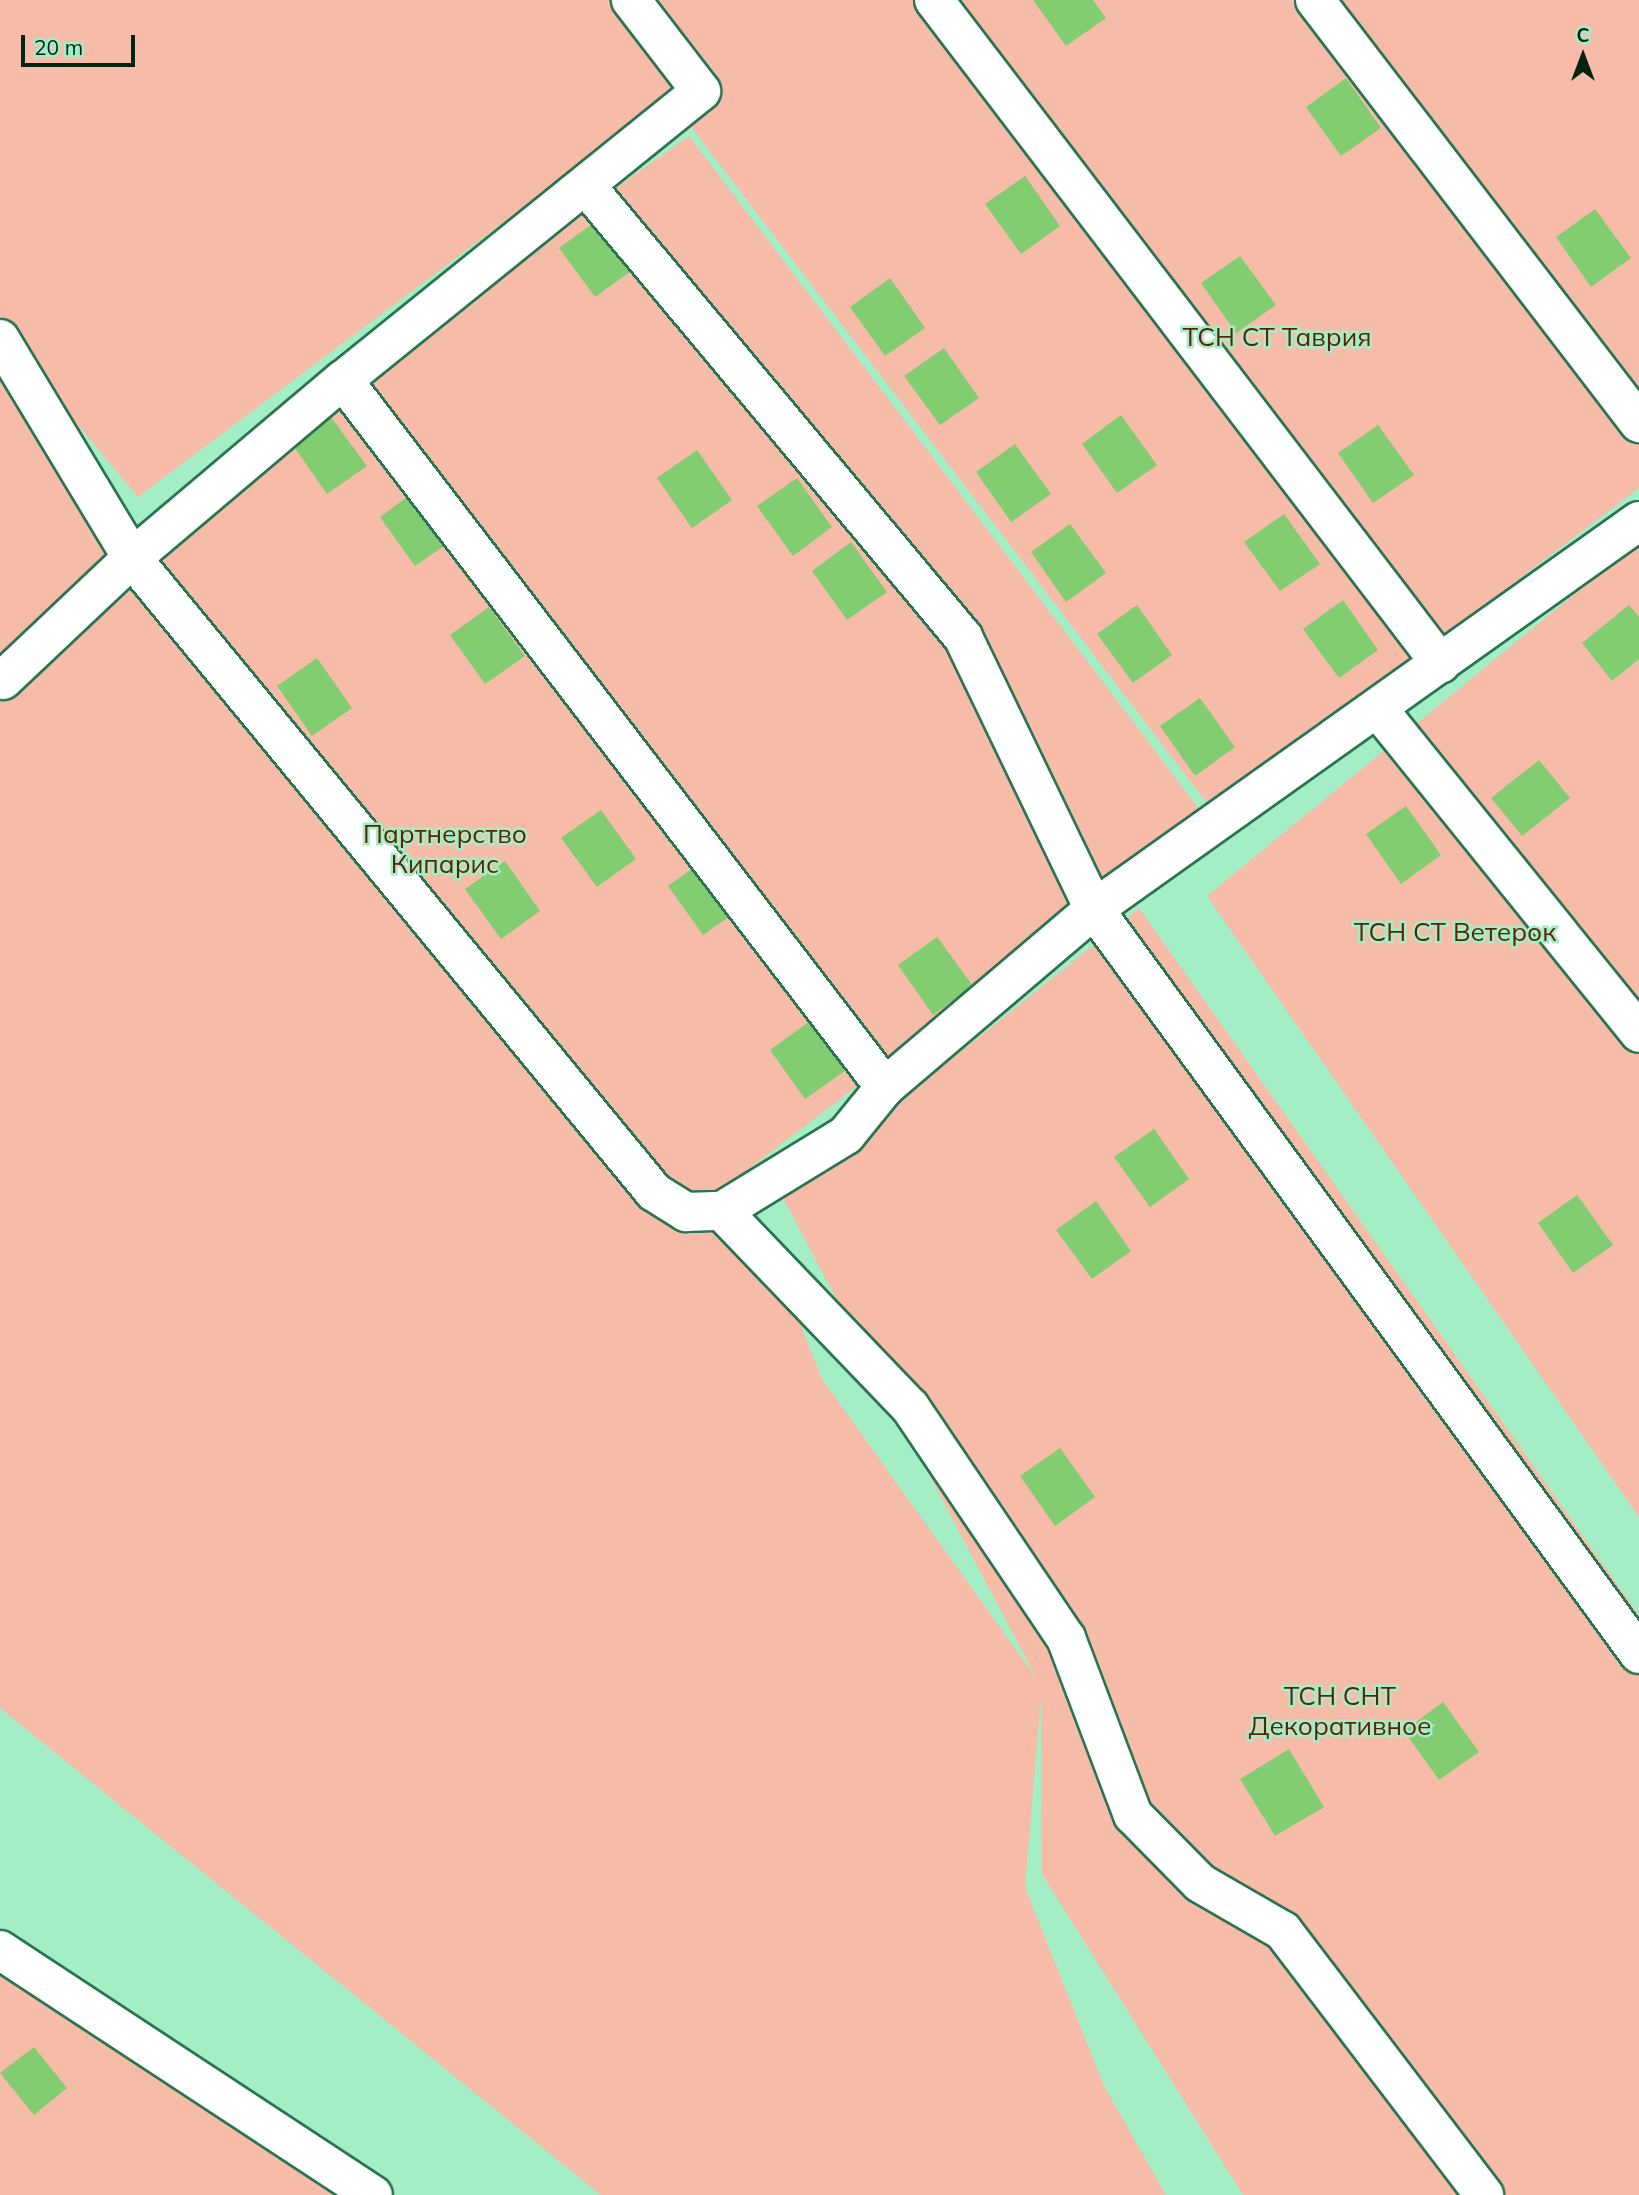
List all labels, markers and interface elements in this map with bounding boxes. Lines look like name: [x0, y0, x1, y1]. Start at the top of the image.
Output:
scale bar: [24, 21, 138, 65]
north arrow: [1548, 21, 1618, 91]
text: С: [1576, 23, 1590, 47]
text: 20 m: [34, 34, 83, 60]
park label: ТСН СТ Таврия: [1183, 321, 1371, 353]
park label: Партнерство Кипарис: [363, 818, 527, 880]
park label: ТСН СТ Ветерок: [1354, 916, 1556, 948]
park label: ТСН СНТ Декоративное: [1249, 1680, 1431, 1742]

